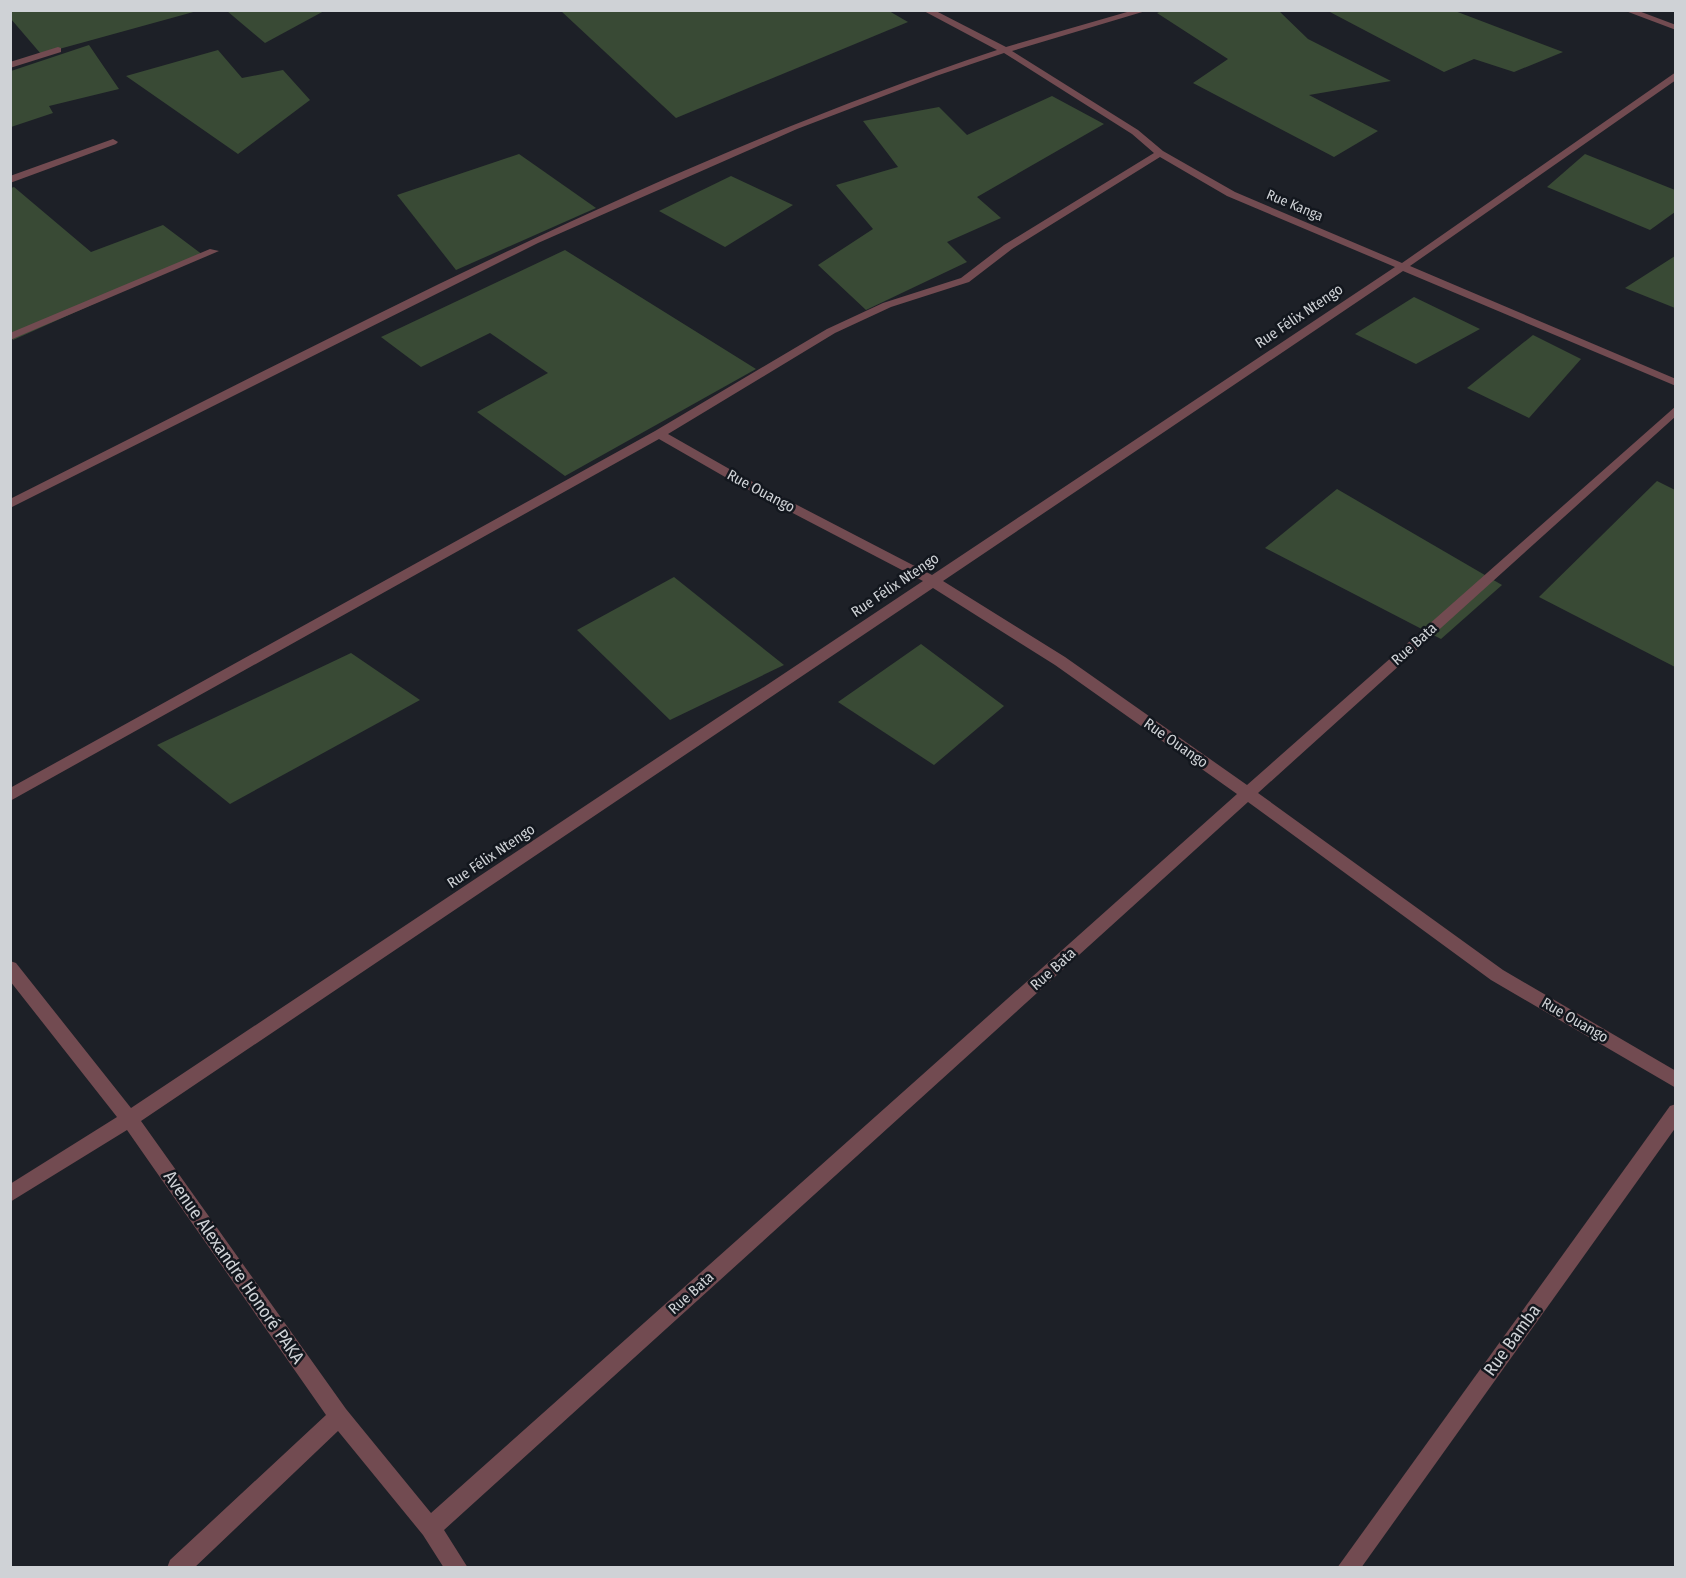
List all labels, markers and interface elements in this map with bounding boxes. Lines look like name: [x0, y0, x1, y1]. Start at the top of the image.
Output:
street label: Rue Kanga: [1264, 186, 1326, 225]
street label: Rue Félix Ntengo: [1252, 280, 1346, 352]
street label: Rue Ouango: [724, 466, 798, 516]
street label: Rue Félix Ntengo: [848, 549, 942, 621]
street label: Rue Bata: [1388, 619, 1440, 669]
street label: Rue Ouango: [1140, 714, 1212, 772]
street label: Rue Félix Ntengo: [444, 820, 538, 892]
street label: Rue Bata: [1027, 944, 1079, 994]
street label: Rue Ouango: [1538, 994, 1612, 1046]
street label: Avenue Alexandre Honoré PAKA: [159, 1166, 309, 1368]
street label: Rue Bata: [665, 1268, 717, 1318]
street label: Rue Bamba: [1479, 1300, 1545, 1380]

